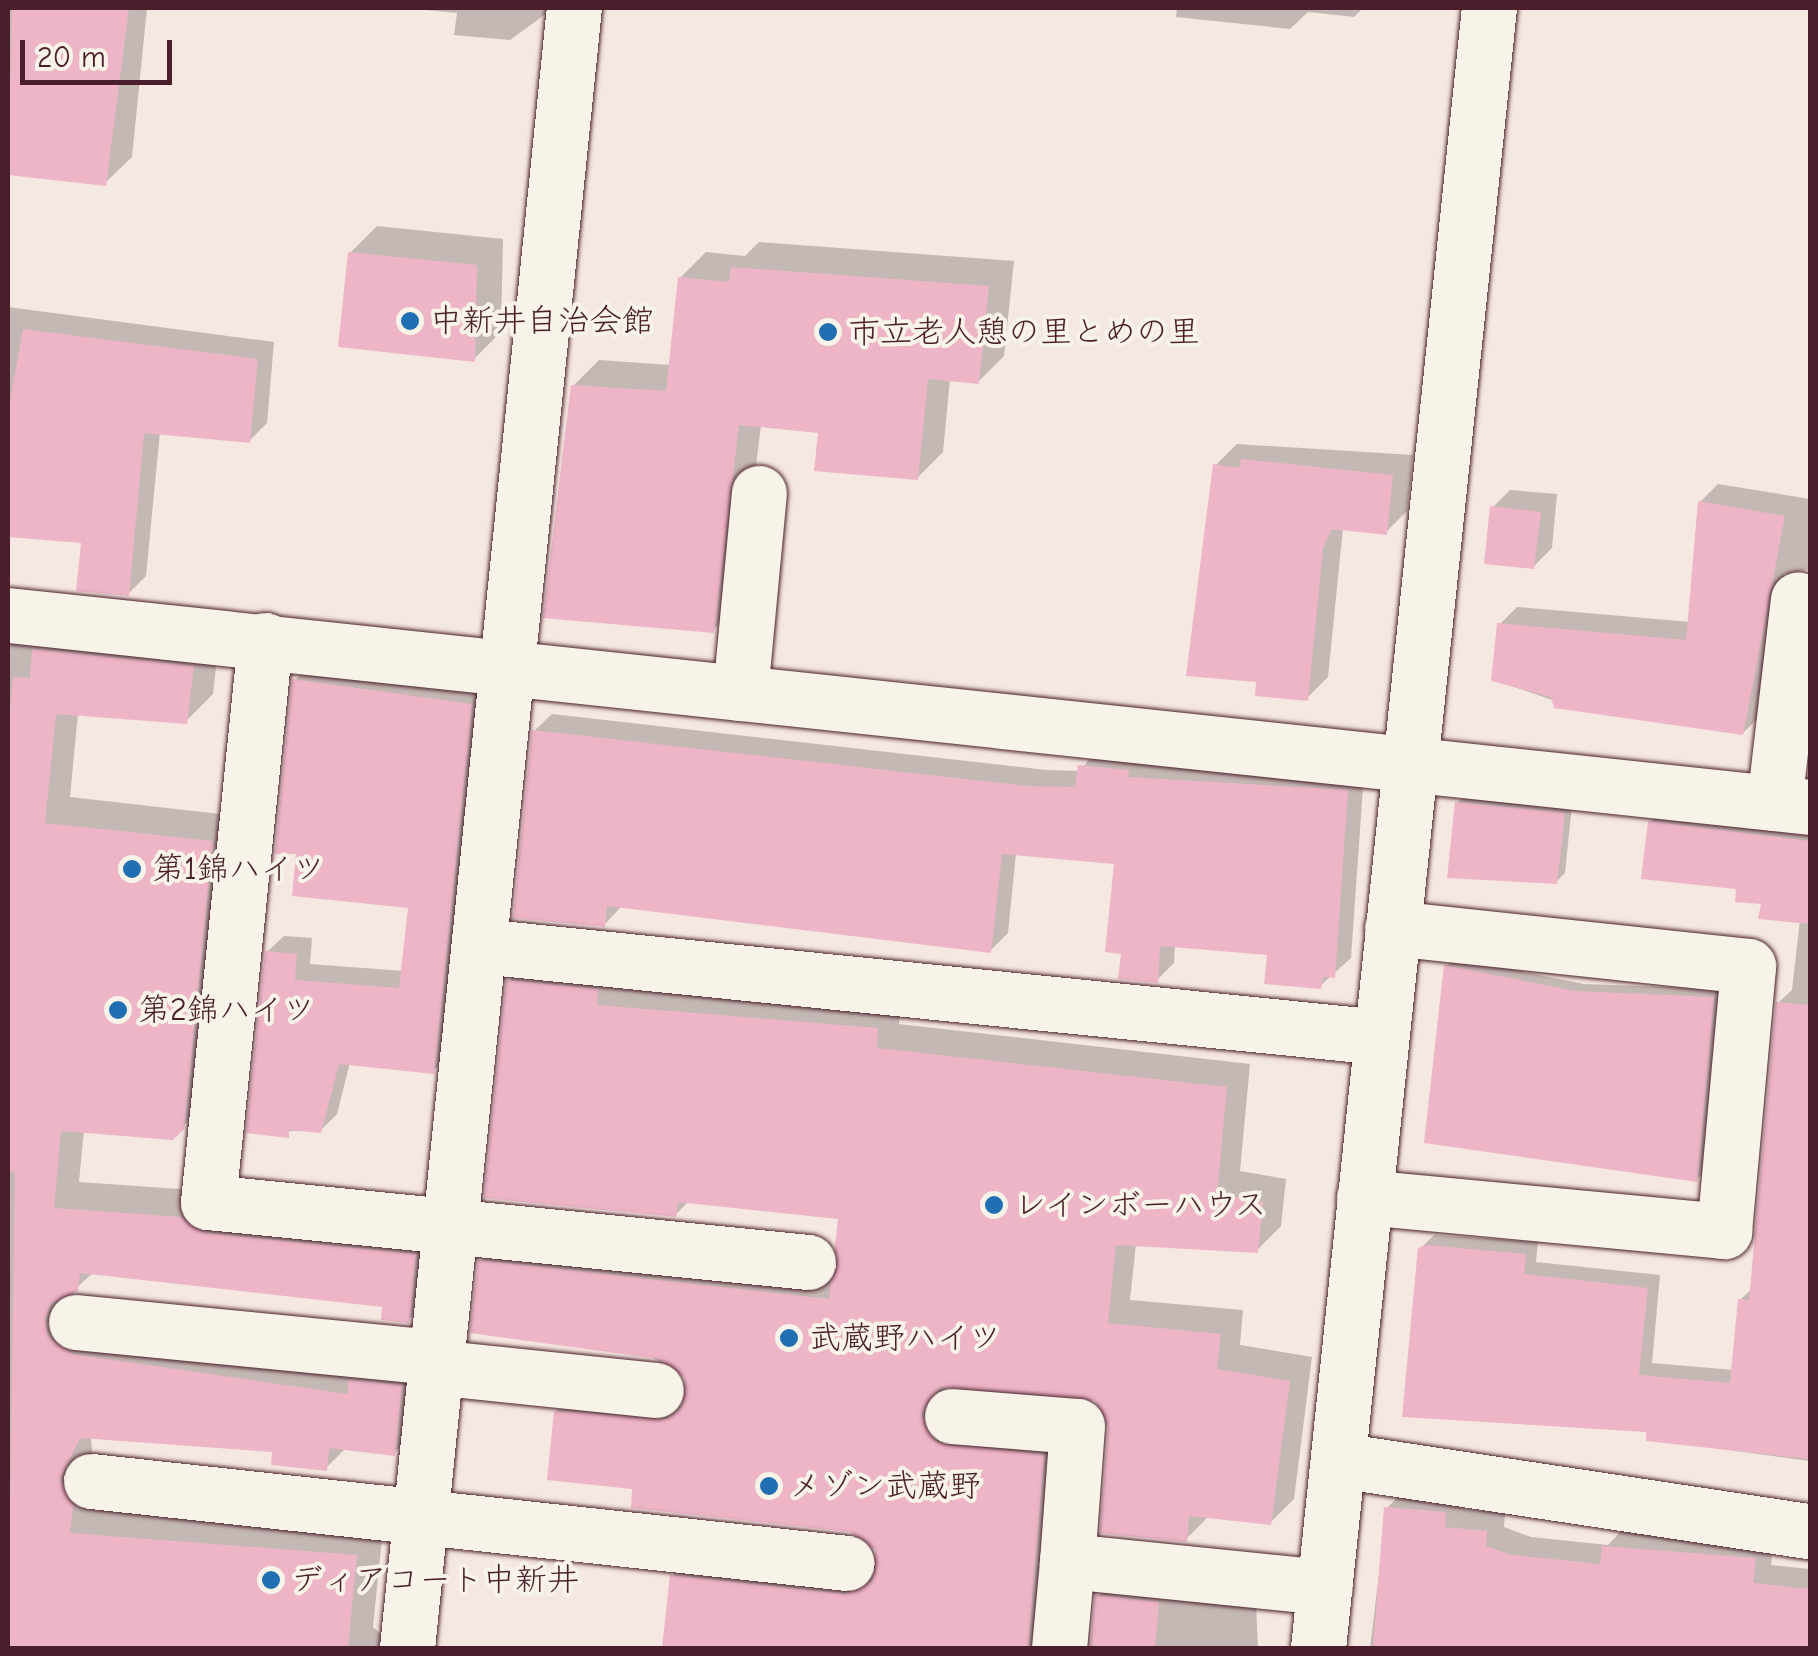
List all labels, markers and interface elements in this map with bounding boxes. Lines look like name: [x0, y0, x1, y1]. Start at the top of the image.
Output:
scale bar: [25, 20, 178, 82]
text: 20 m: [37, 40, 106, 75]
place label: 中新井自治会館: [430, 302, 654, 340]
marker: 中新井自治会館: [399, 310, 421, 332]
place label: 市立老人憩の里とめの里: [848, 313, 1200, 351]
marker: 市立老人憩の里とめの里: [817, 321, 839, 343]
place label: 第1錦ハイツ: [152, 850, 325, 888]
marker: 第1錦ハイツ: [121, 858, 143, 880]
place label: 第2錦ハイツ: [138, 991, 315, 1029]
marker: 第2錦ハイツ: [107, 999, 129, 1021]
place label: レインボーハウス: [1014, 1186, 1270, 1224]
marker: レインボーハウス: [983, 1194, 1005, 1216]
place label: 武蔵野ハイツ: [809, 1319, 1001, 1357]
marker: 武蔵野ハイツ: [778, 1327, 800, 1349]
place label: メゾン武蔵野: [789, 1467, 981, 1505]
marker: メゾン武蔵野: [758, 1475, 780, 1497]
place label: ディアコート中新井: [291, 1561, 579, 1599]
marker: ディアコート中新井: [260, 1569, 282, 1591]

